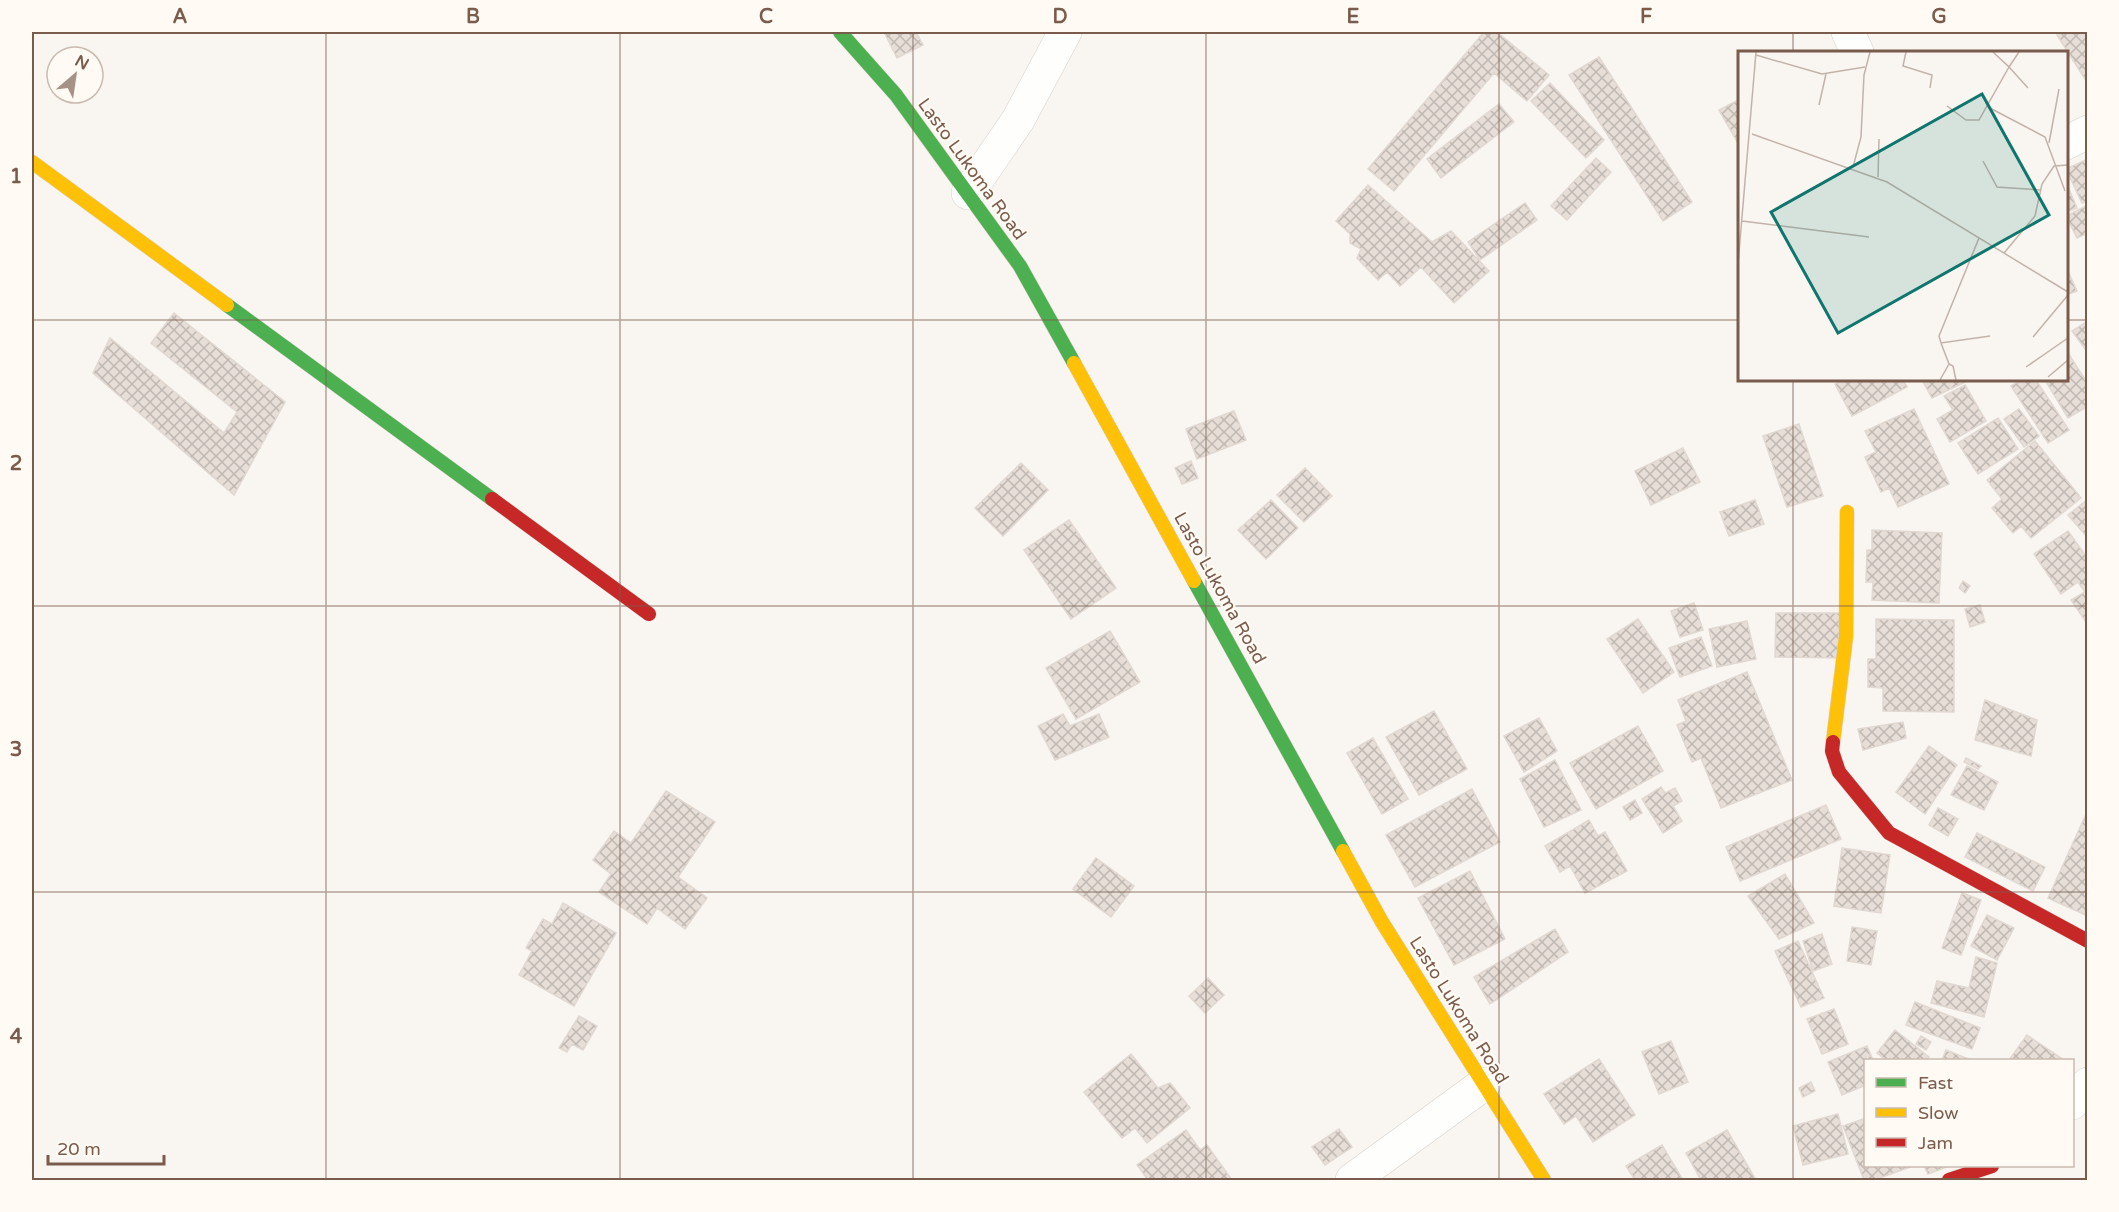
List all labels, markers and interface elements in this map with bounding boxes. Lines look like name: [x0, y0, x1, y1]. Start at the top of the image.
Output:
text: A: [173, 5, 188, 29]
text: B: [466, 5, 480, 29]
text: C: [759, 5, 773, 29]
text: D: [1052, 5, 1068, 29]
text: E: [1347, 5, 1360, 29]
text: F: [1640, 5, 1652, 29]
text: G: [1931, 5, 1947, 29]
north arrow: [45, 45, 105, 105]
text: N: [71, 51, 92, 75]
inset map: [1738, 51, 2068, 381]
street label: Lasto Lukoma Road: [913, 94, 1031, 244]
text: 1: [10, 165, 22, 189]
text: 2: [10, 452, 22, 476]
street label: Lasto Lukoma Road: [1169, 508, 1271, 668]
text: 3: [10, 738, 22, 762]
street label: Lasto Lukoma Road: [1405, 932, 1513, 1088]
text: 4: [10, 1025, 23, 1049]
legend: [1864, 1059, 2074, 1167]
text: Fast: [1918, 1072, 1953, 1094]
text: Slow: [1918, 1102, 1959, 1124]
scale bar: [48, 1128, 164, 1166]
text: Jam: [1918, 1132, 1953, 1154]
text: 20 m: [57, 1138, 101, 1160]

